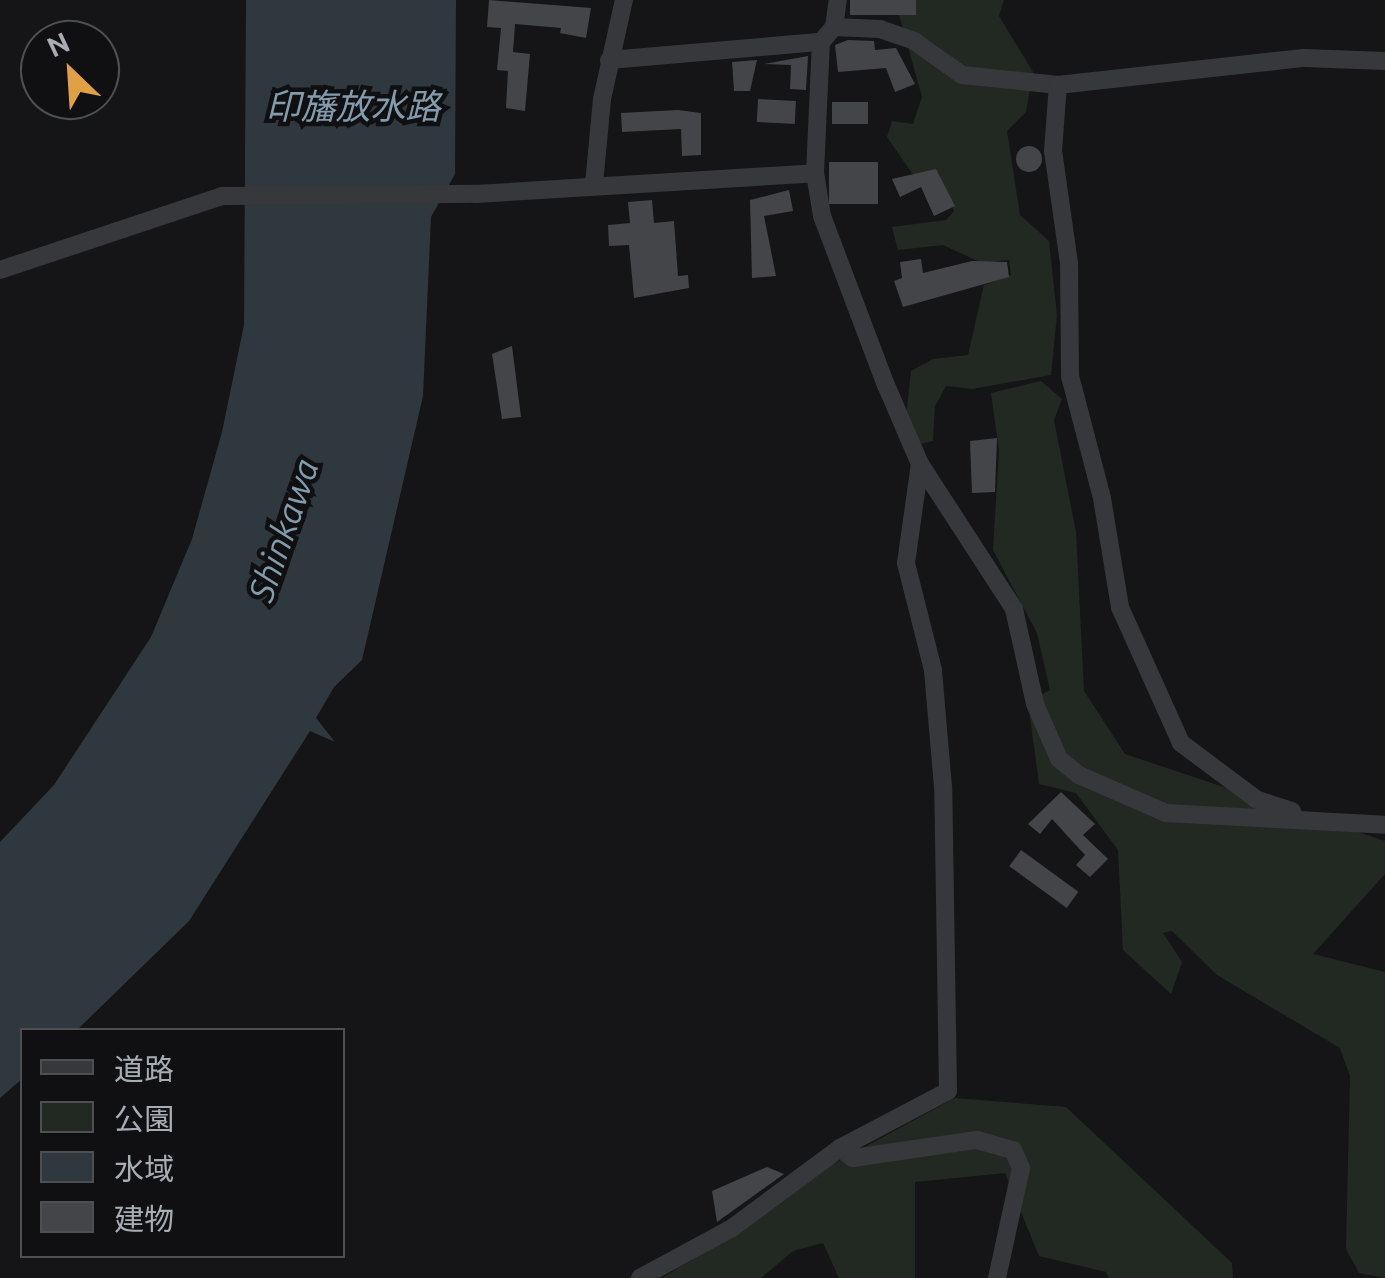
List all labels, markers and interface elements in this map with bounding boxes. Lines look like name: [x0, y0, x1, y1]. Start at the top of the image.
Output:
north arrow: [20, 20, 120, 120]
text: N: [42, 26, 74, 63]
water label: 印旛放水路: [266, 85, 440, 127]
water label: Shinkawa: [239, 453, 327, 607]
legend: [20, 1028, 345, 1258]
text: 道路: [114, 1052, 174, 1086]
text: 公園: [114, 1102, 174, 1136]
text: 水域: [114, 1152, 174, 1186]
text: 建物: [114, 1202, 174, 1236]

